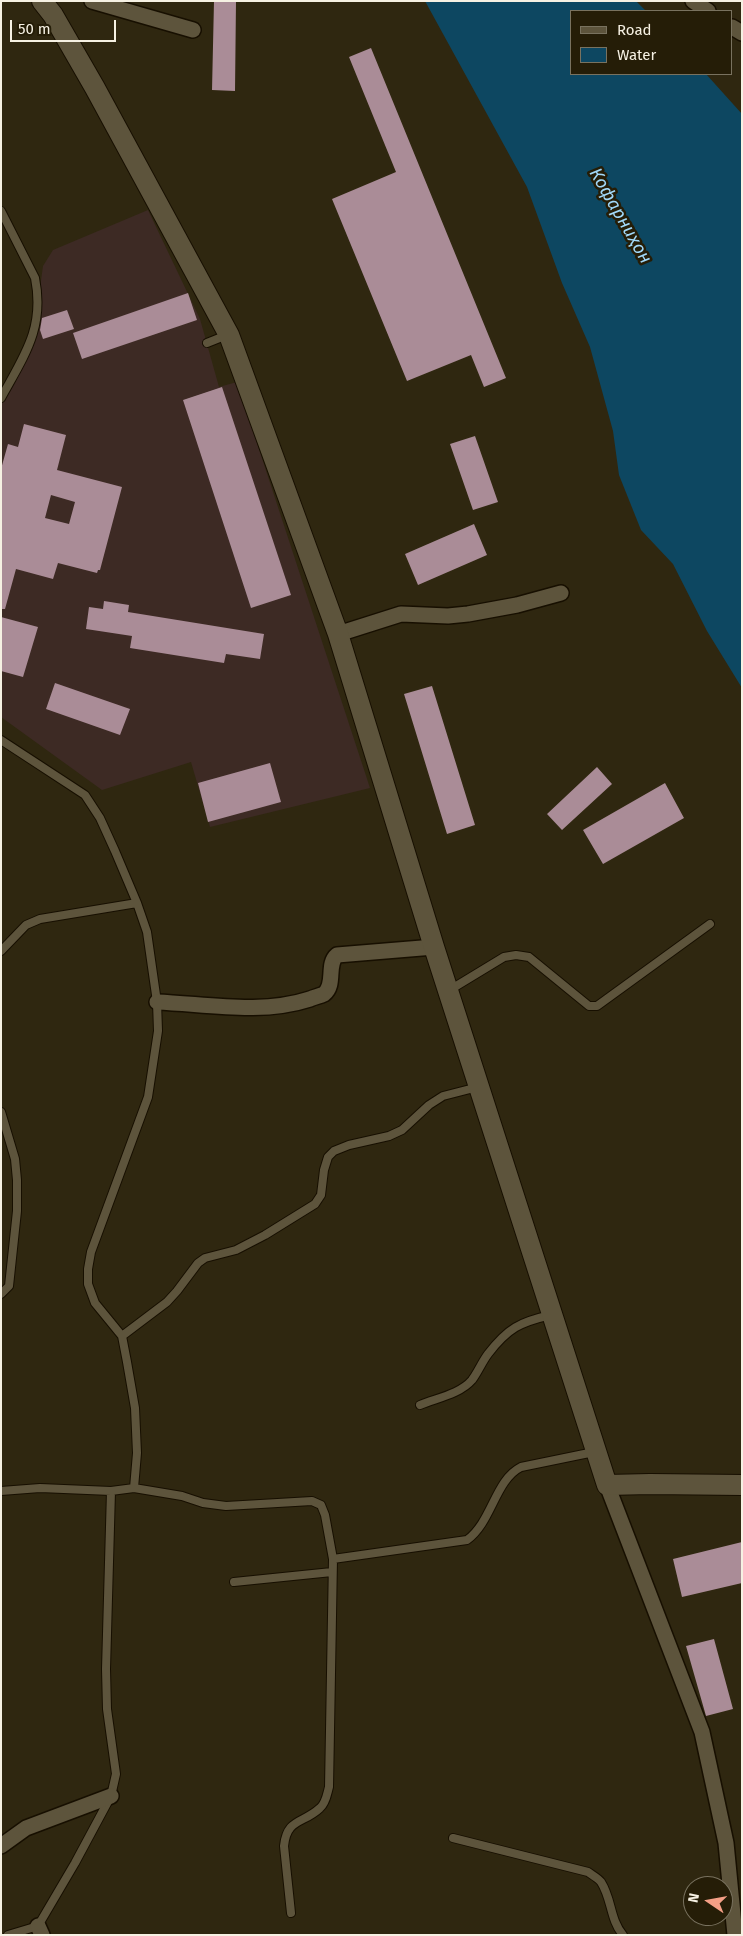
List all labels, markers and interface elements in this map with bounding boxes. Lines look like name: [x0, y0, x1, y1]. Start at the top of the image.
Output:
scale bar: [12, 10, 119, 42]
legend: [570, 10, 733, 75]
text: 50 m: [18, 20, 51, 38]
text: Road: [617, 21, 652, 39]
text: Water: [617, 46, 656, 64]
water label: Кофарниҳон: [584, 164, 656, 268]
north arrow: [683, 1876, 733, 1926]
text: N: [685, 1892, 703, 1904]

